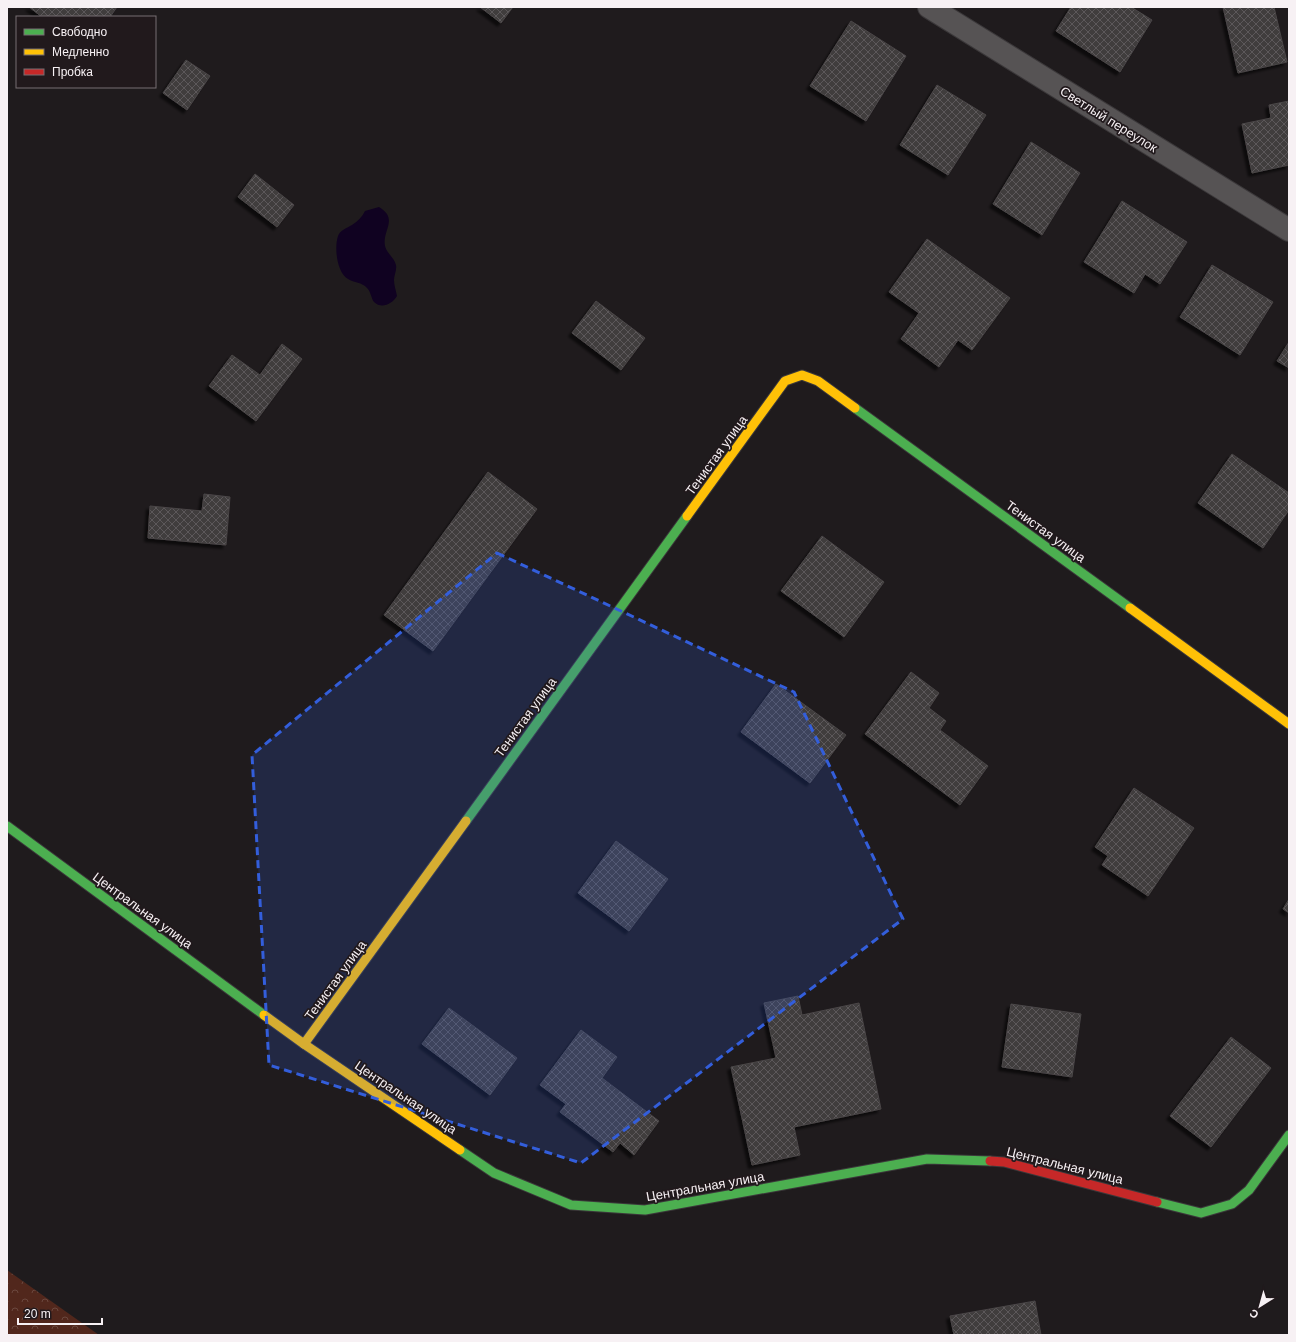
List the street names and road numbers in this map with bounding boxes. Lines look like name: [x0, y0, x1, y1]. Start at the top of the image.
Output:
street label: Светлый переулок: [1057, 83, 1160, 156]
street label: Тенистая улица: [682, 412, 751, 498]
street label: Тенистая улица: [1003, 497, 1089, 566]
street label: Тенистая улица: [491, 674, 560, 760]
street label: Центральная улица: [90, 869, 196, 952]
street label: Тенистая улица: [301, 937, 370, 1023]
street label: Центральная улица: [352, 1058, 460, 1137]
street label: Центральная улица: [1005, 1144, 1125, 1187]
street label: Центральная улица: [645, 1169, 766, 1204]

